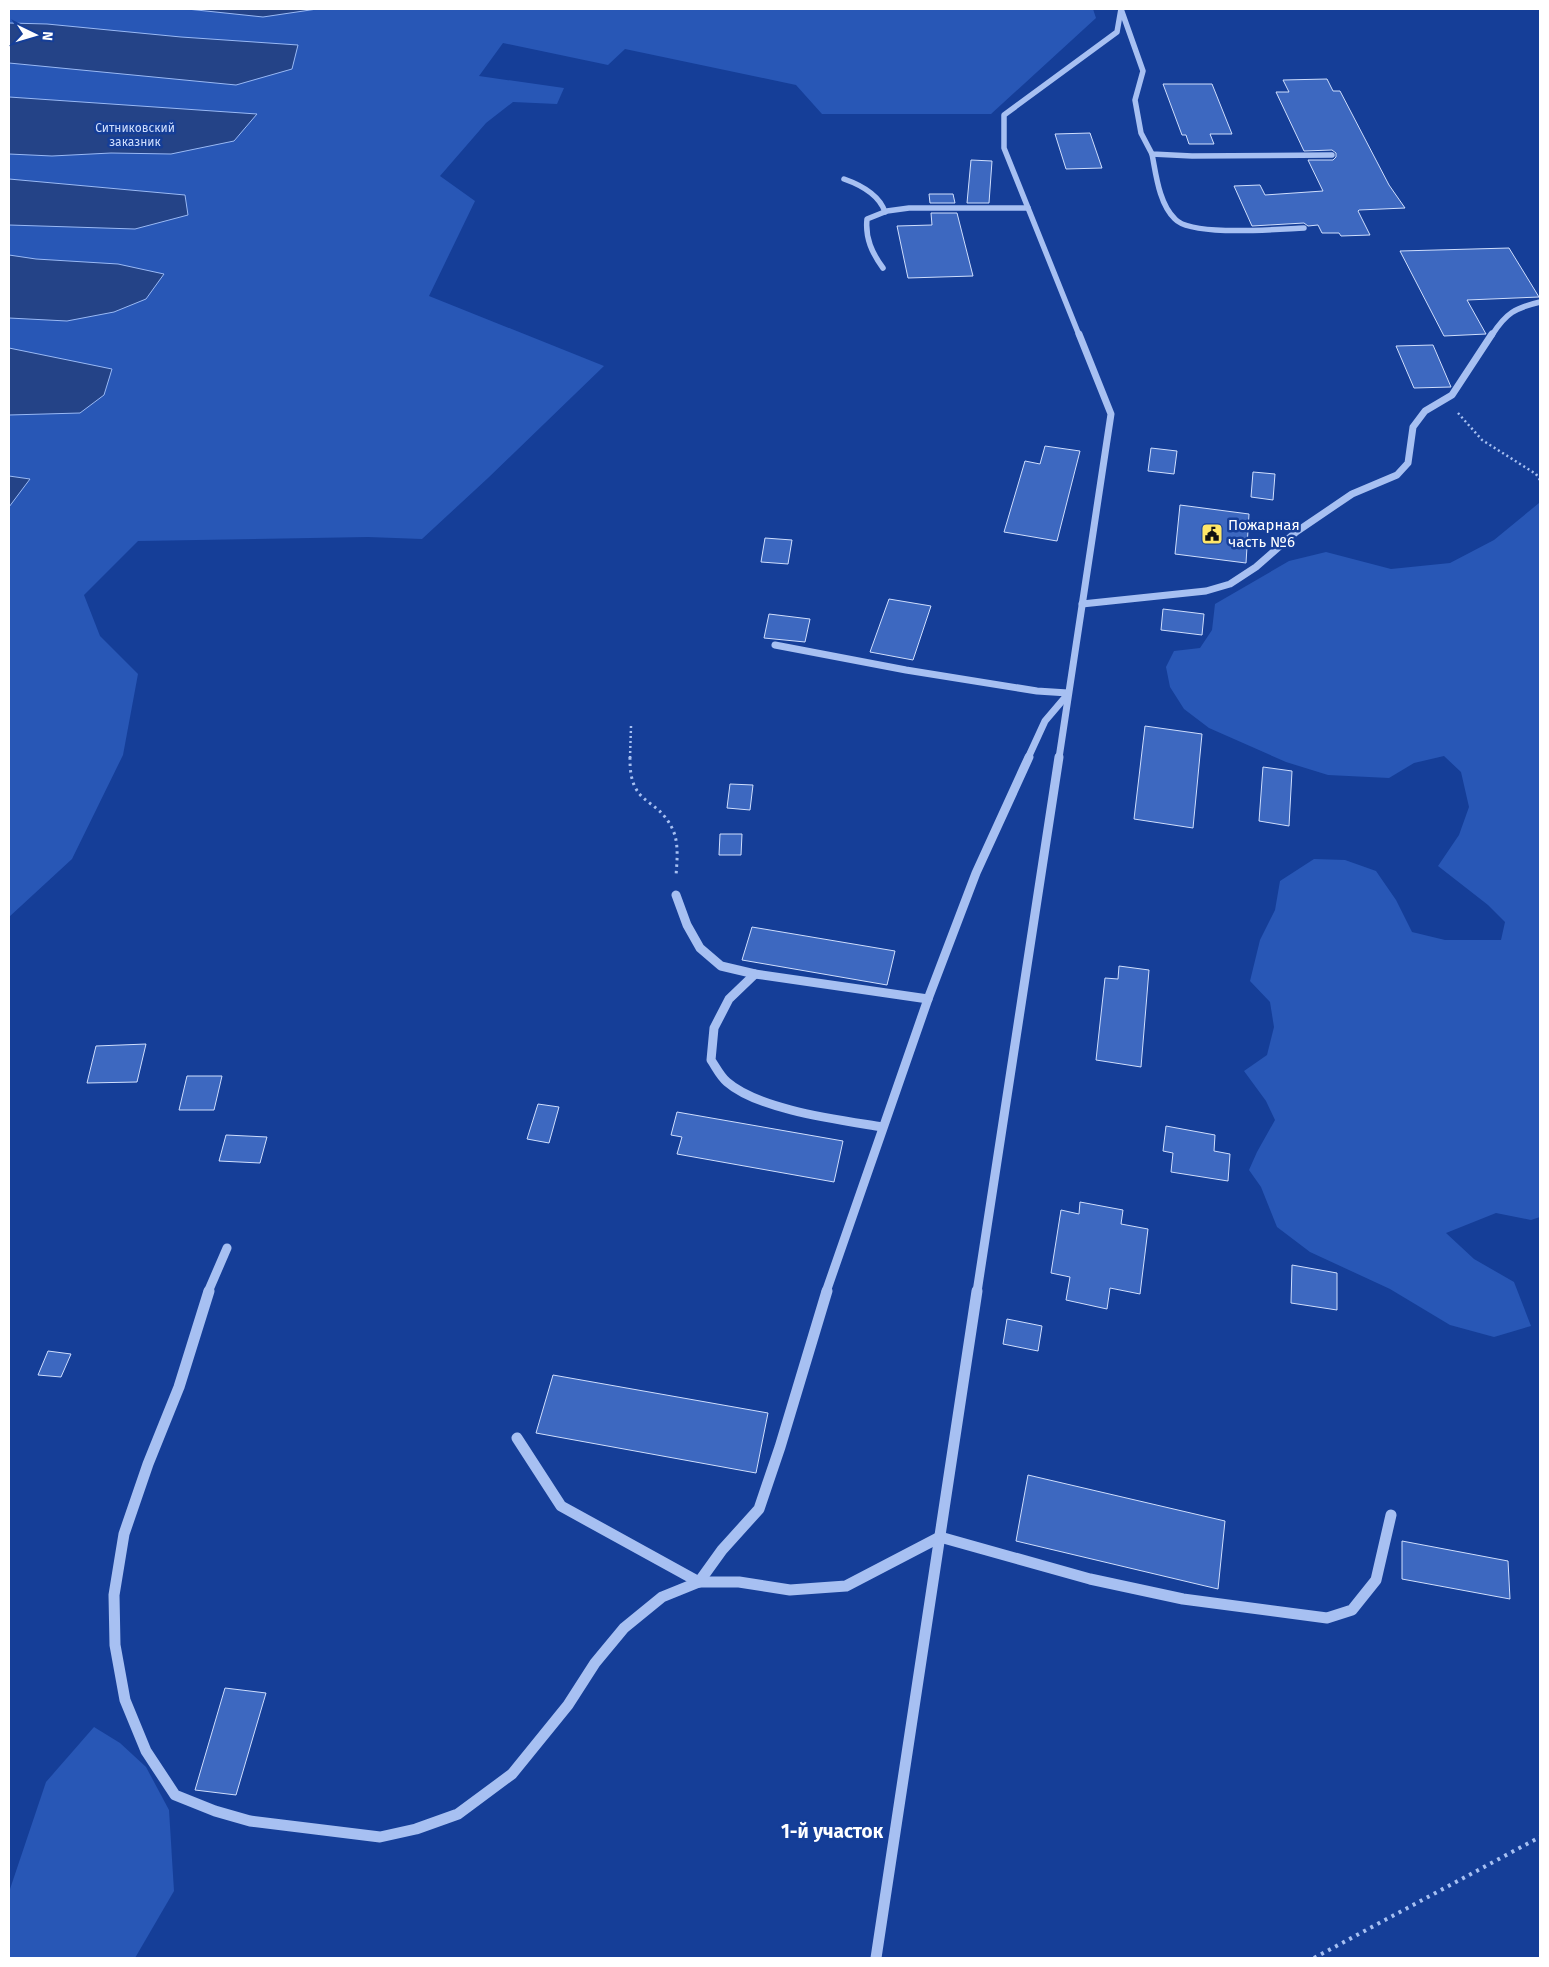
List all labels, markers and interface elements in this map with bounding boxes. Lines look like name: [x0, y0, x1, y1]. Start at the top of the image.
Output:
north arrow: [10, 10, 60, 60]
text: N: [39, 31, 56, 41]
park label: Ситниковский заказник: [95, 121, 175, 149]
place label: Пожарная часть №6: [1228, 516, 1300, 551]
public building icon: Пожарная часть №6: [1200, 522, 1224, 546]
district label: 1-й участок: [781, 1820, 884, 1843]

